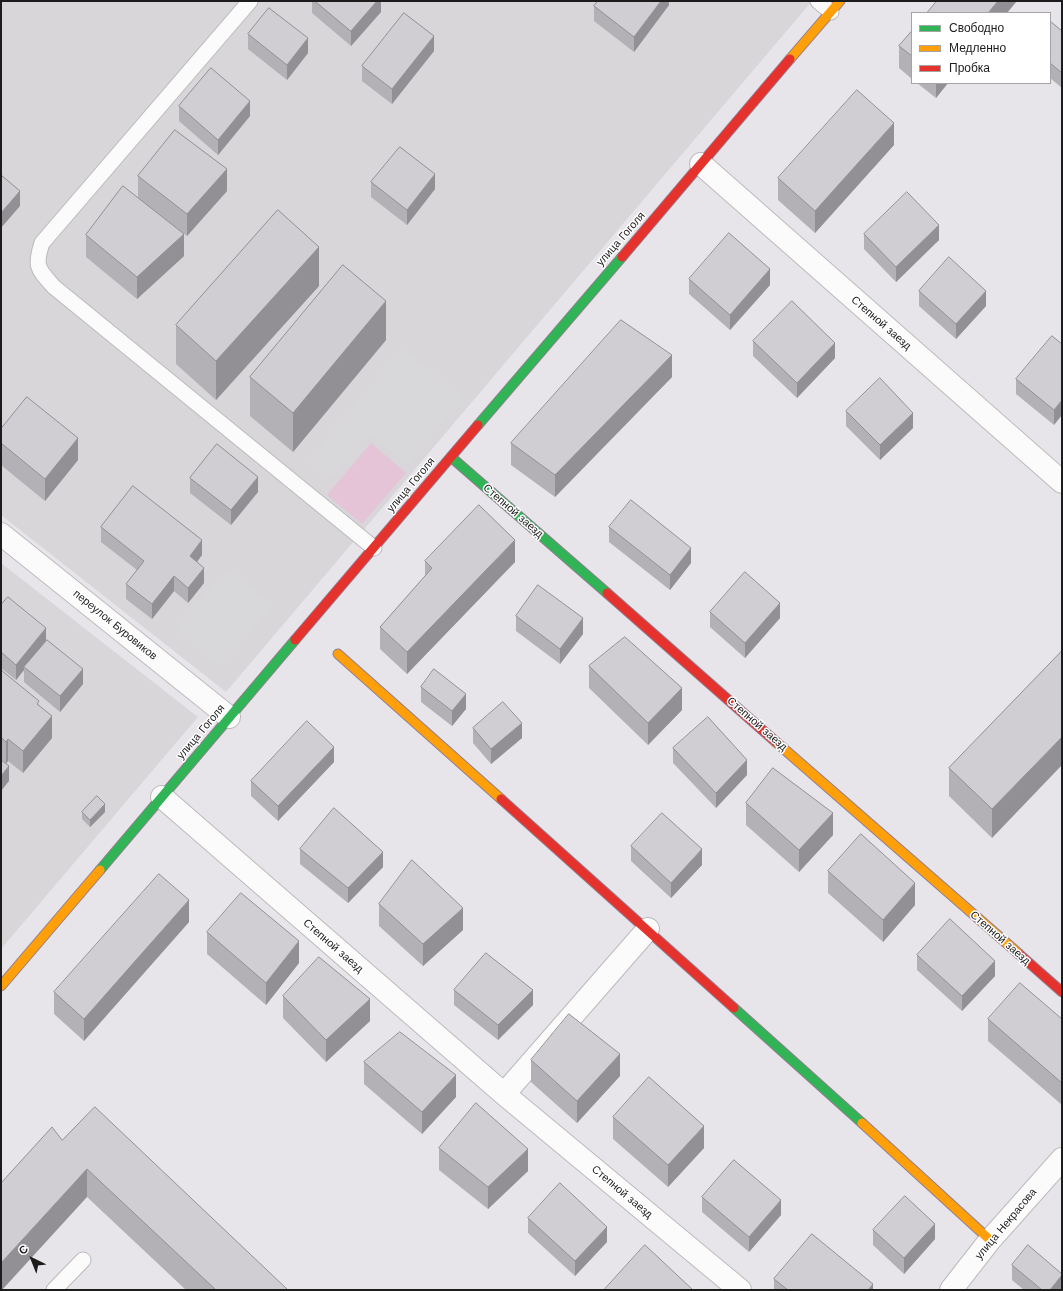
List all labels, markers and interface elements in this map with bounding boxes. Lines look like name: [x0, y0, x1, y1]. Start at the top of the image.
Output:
legend: [911, 12, 1051, 84]
text: Свободно: [949, 21, 1004, 35]
text: Медленно: [949, 41, 1006, 55]
text: Пробка: [949, 61, 990, 75]
street label: улица Гоголя: [594, 209, 648, 269]
street label: Степной заезд: [848, 293, 914, 353]
street label: улица Гоголя: [384, 455, 438, 515]
street label: Степной заезд: [480, 481, 546, 541]
street label: переулок Буровиков: [70, 587, 160, 663]
street label: Степной заезд: [724, 694, 790, 754]
street label: улица Гоголя: [174, 702, 228, 762]
street label: Степной заезд: [967, 908, 1033, 968]
street label: Степной заезд: [300, 916, 366, 976]
street label: Степной заезд: [589, 1163, 655, 1221]
street label: улица Некрасова: [972, 1186, 1040, 1262]
north arrow: [12, 1239, 52, 1279]
text: С: [16, 1242, 31, 1257]

